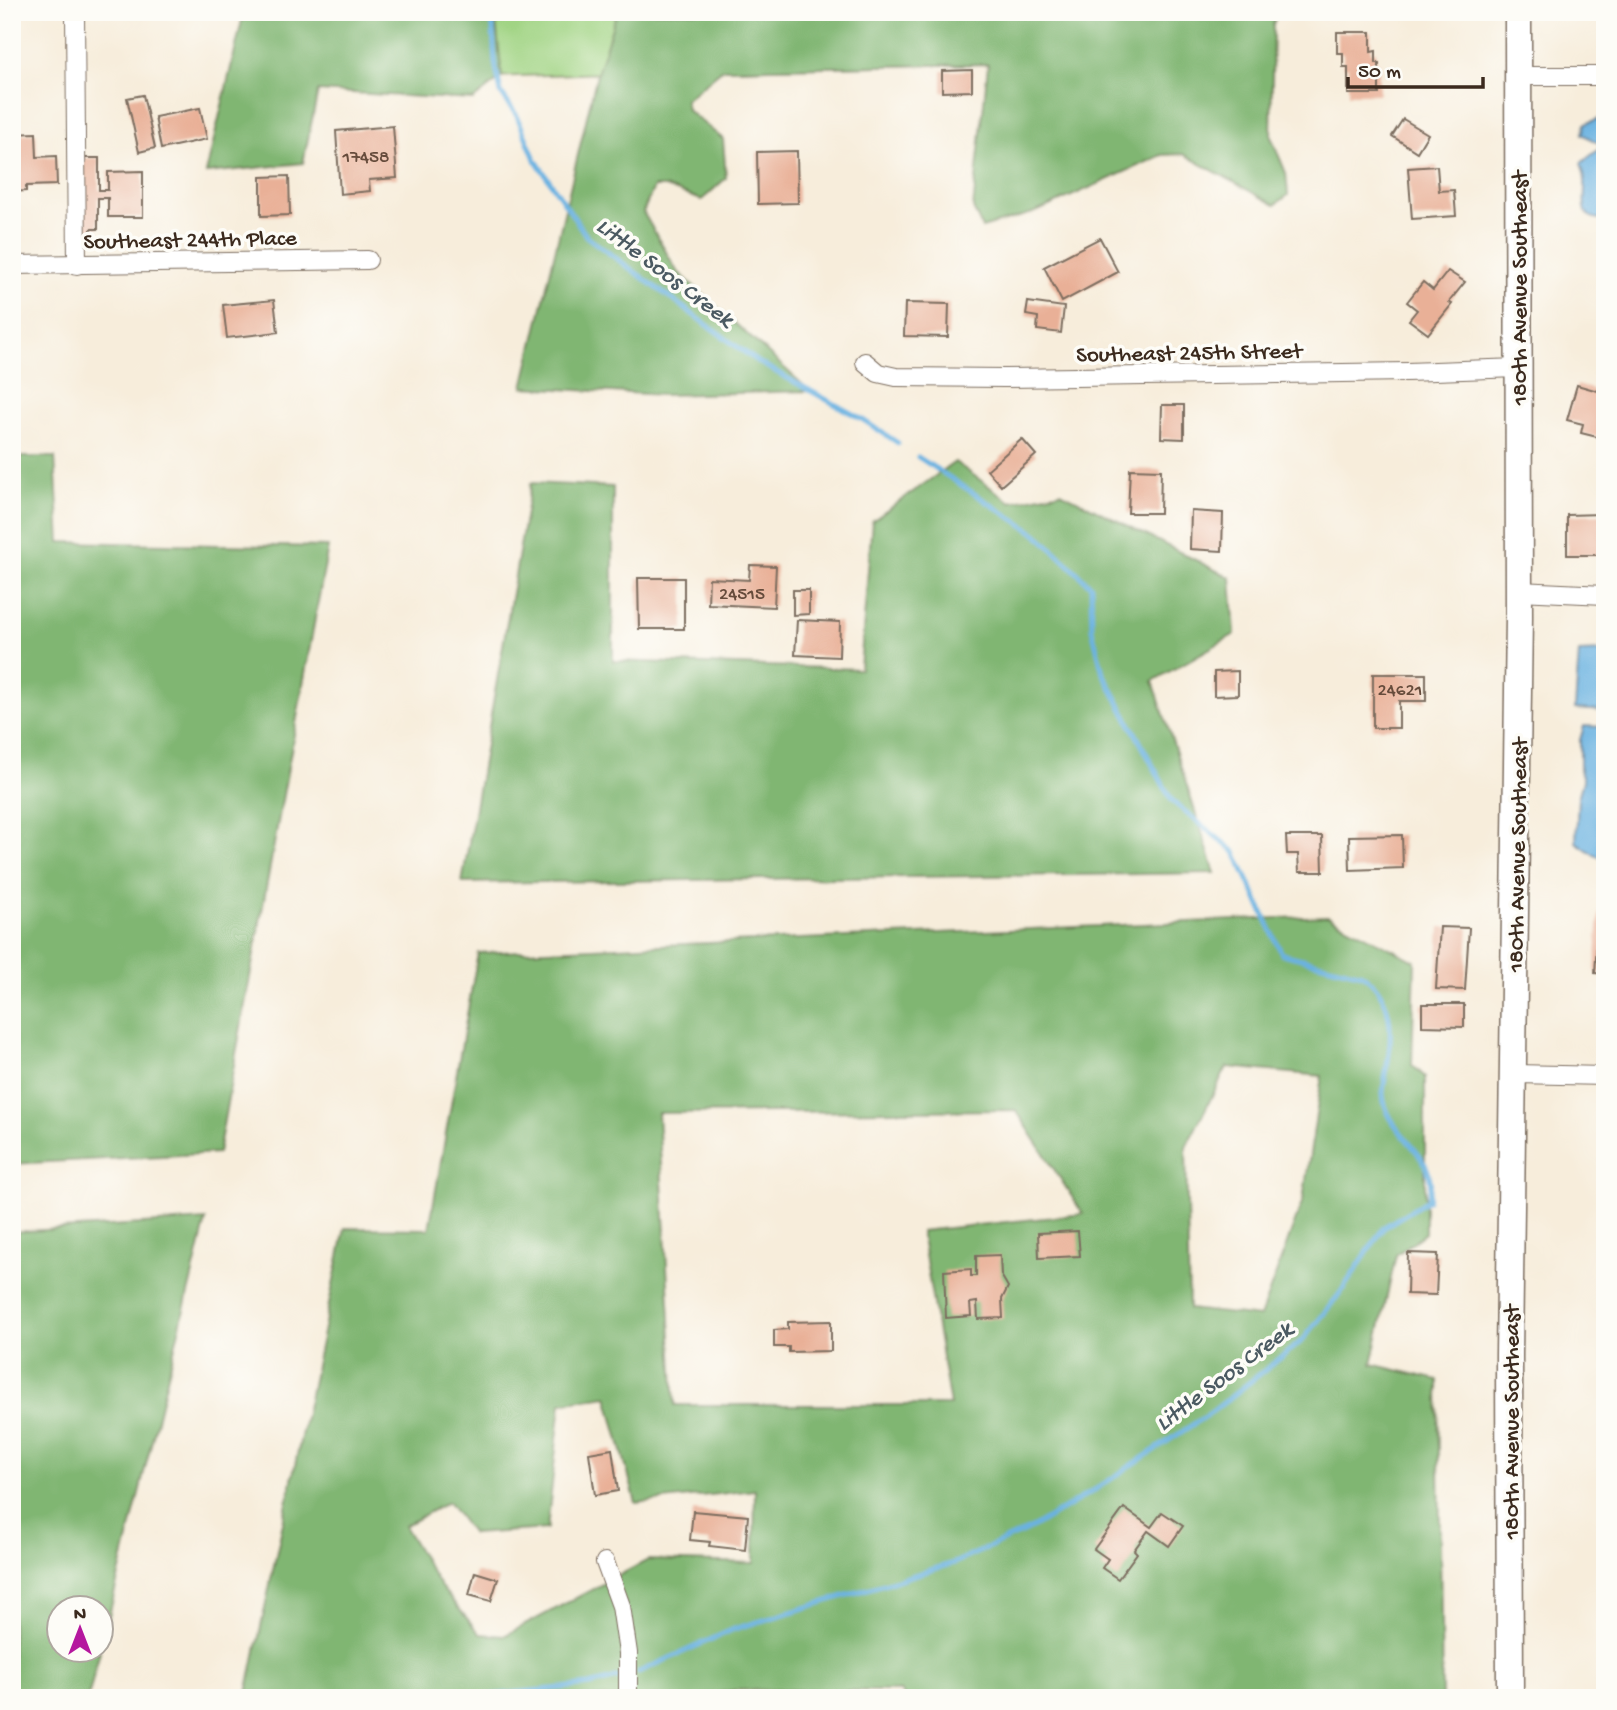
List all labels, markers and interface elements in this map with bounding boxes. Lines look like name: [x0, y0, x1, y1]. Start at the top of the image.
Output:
scale bar: [1348, 46, 1482, 90]
text: 50 m: [1358, 61, 1401, 86]
house number: 17458: [342, 147, 389, 170]
street label: 180th Avenue Southeast: [1508, 169, 1535, 406]
water label: Little Soos Creek: [589, 213, 740, 336]
street label: Southeast 244th Place: [83, 226, 298, 257]
street label: Southeast 245th Street: [1076, 339, 1304, 370]
house number: 24515: [719, 584, 765, 607]
house number: 24621: [1378, 680, 1422, 703]
street label: 180th Avenue Southeast: [1504, 736, 1535, 973]
street label: 180th Avenue Southeast: [1500, 1303, 1527, 1540]
water label: Little Soos Creek: [1151, 1315, 1301, 1439]
north arrow: [46, 1594, 116, 1664]
text: N: [74, 1604, 86, 1627]

